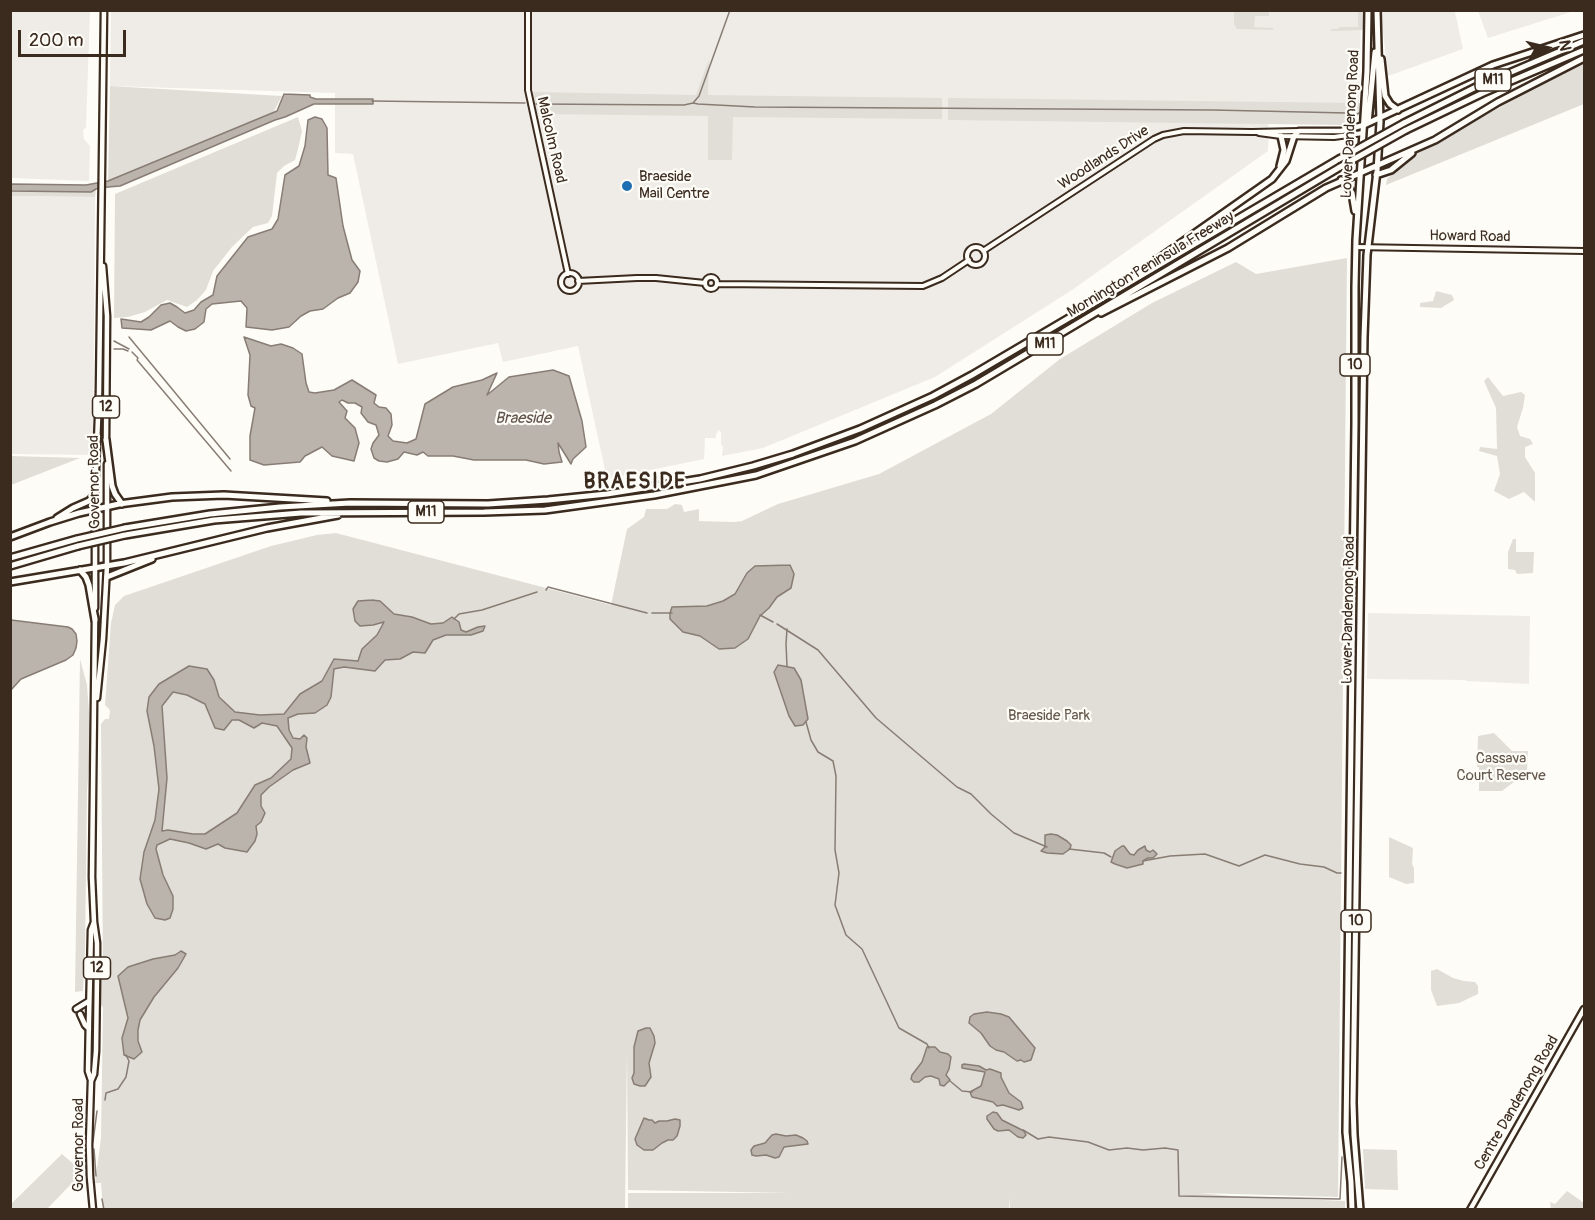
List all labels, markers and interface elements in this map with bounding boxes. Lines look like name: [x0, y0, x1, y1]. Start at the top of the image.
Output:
scale bar: [21, 18, 129, 56]
north arrow: [1517, 18, 1577, 78]
text: 200 m: [29, 29, 84, 52]
text: N: [1554, 39, 1575, 52]
street label: Lower Dandenong Road: [1338, 49, 1364, 199]
road number: M11: [1475, 69, 1511, 91]
street label: Malcolm Road: [532, 95, 570, 185]
street label: Woodlands Drive: [1055, 122, 1153, 194]
place label: Braeside Mail Centre: [639, 168, 709, 203]
marker: Braeside Mail Centre: [620, 179, 634, 193]
street label: Mornington Peninsula Freeway: [1064, 208, 1238, 322]
street label: Howard Road: [1429, 227, 1511, 247]
road number: M11: [1027, 333, 1063, 355]
road number: 10: [1340, 354, 1370, 376]
road number: 12: [92, 396, 120, 418]
water label: Braeside: [495, 409, 551, 429]
street label: Governor Road: [85, 435, 105, 529]
district label: BRAESIDE: [584, 470, 686, 496]
road number: M11: [408, 501, 444, 523]
street label: Lower Dandenong Road: [1339, 536, 1359, 684]
park label: Braeside Park: [1008, 707, 1090, 725]
park label: Cassava Court Reserve: [1456, 750, 1546, 785]
road number: 10: [1341, 910, 1371, 932]
road number: 12: [84, 957, 110, 979]
street label: Centre Dandenong Road: [1471, 1032, 1563, 1174]
street label: Governor Road: [70, 1098, 88, 1192]

